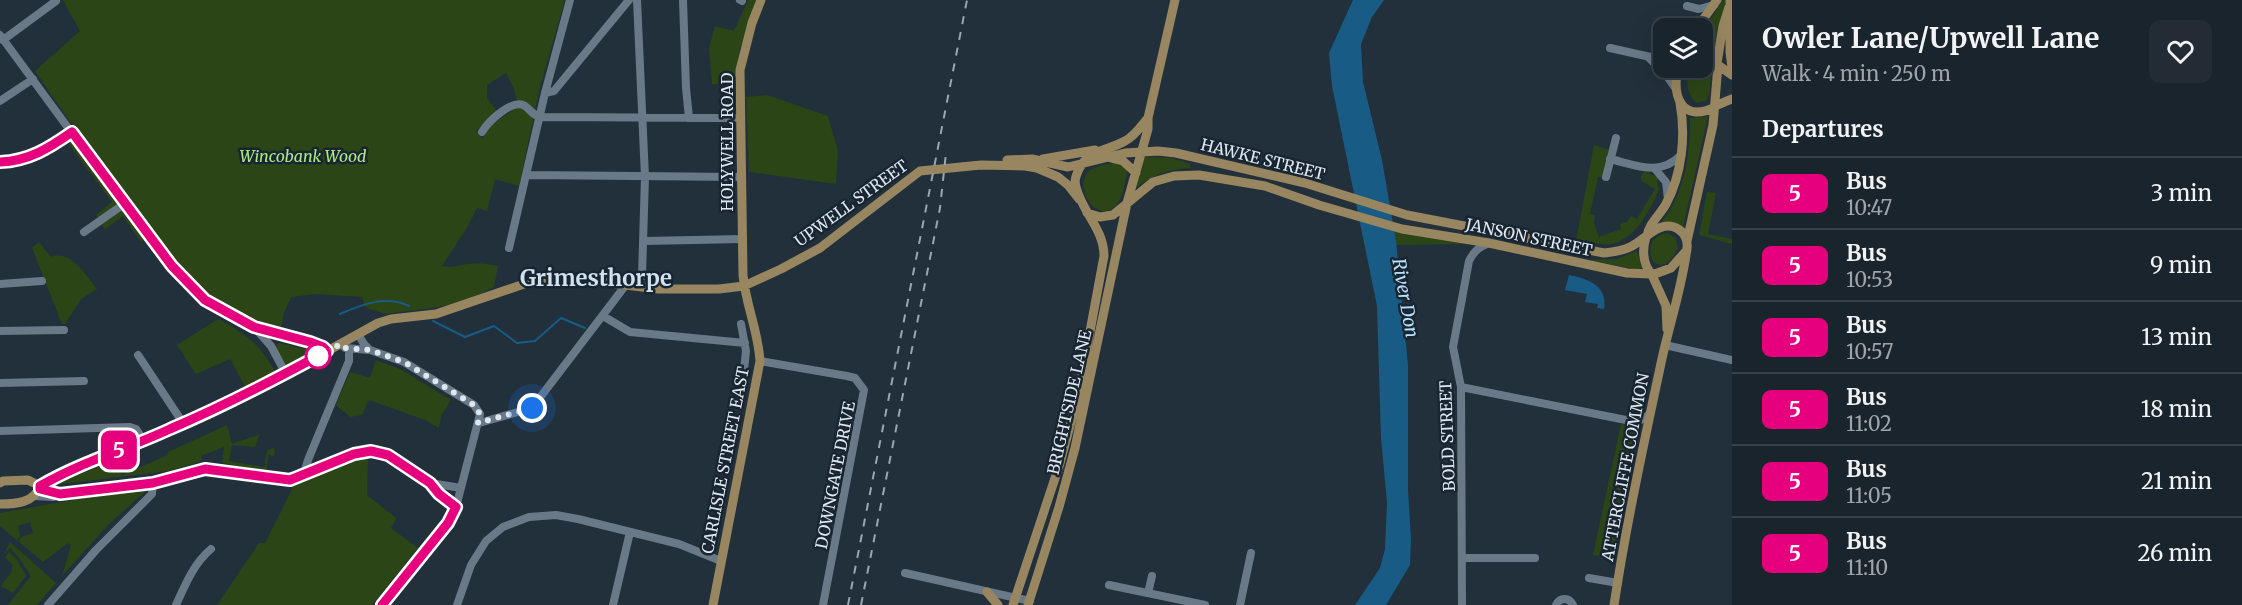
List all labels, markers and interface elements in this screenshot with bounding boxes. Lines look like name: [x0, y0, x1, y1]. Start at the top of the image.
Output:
map controls: [1653, 18, 1713, 78]
button: layers: [1653, 18, 1713, 78]
text: Owler Lane/Upwell Lane: [1762, 20, 2100, 56]
button: heart: [2149, 20, 2212, 83]
text: Walk · 4 min · 250 m: [1762, 61, 1951, 86]
street label: HOLYWELL ROAD: [717, 73, 737, 211]
text: Departures: [1762, 115, 1884, 143]
street label: HAWKE STREET: [1199, 134, 1327, 184]
park label: Wincobank Wood: [240, 146, 367, 166]
street label: UPWELL STREET: [790, 155, 912, 251]
text: Bus: [1846, 167, 1887, 195]
text: 3 min: [2151, 179, 2212, 207]
text: 5: [1789, 180, 1801, 207]
text: 10:47: [1846, 195, 1892, 220]
street label: JANSON STREET: [1463, 214, 1594, 260]
text: Bus: [1846, 239, 1887, 267]
text: 9 min: [2150, 251, 2212, 279]
text: 5: [1789, 252, 1801, 279]
water label: River Don: [1387, 256, 1424, 339]
district label: Grimesthorpe: [520, 264, 672, 292]
text: 10:53: [1846, 267, 1893, 292]
text: Bus: [1846, 311, 1887, 339]
text: 13 min: [2141, 323, 2212, 351]
text: 5: [1789, 324, 1801, 351]
street label: BRIGHTSIDE LANE: [1043, 327, 1096, 476]
text: 10:57: [1846, 339, 1893, 364]
unlabelled marker: [305, 343, 331, 369]
street label: CARLISLE STREET EAST: [697, 365, 753, 555]
street label: ATTERCLIFFE COMMON: [1597, 371, 1653, 564]
street label: BOLD STREET: [1435, 380, 1459, 492]
text: Bus: [1846, 383, 1887, 411]
your location: [517, 393, 547, 423]
text: 18 min: [2141, 395, 2212, 423]
text: 5: [1789, 396, 1801, 423]
street label: DOWNGATE DRIVE: [811, 399, 859, 550]
text: 11:02: [1846, 411, 1892, 436]
line badge: 5: [100, 430, 138, 470]
text: 5: [113, 437, 125, 464]
text: Bus: [1846, 455, 1887, 483]
text: 21 min: [2141, 467, 2212, 495]
text: 5: [1789, 468, 1801, 495]
text: 11:05: [1846, 483, 1892, 508]
text: Bus: [1846, 527, 1887, 555]
text: 26 min: [2137, 539, 2212, 567]
text: 5: [1789, 540, 1801, 567]
text: 11:10: [1846, 555, 1888, 580]

